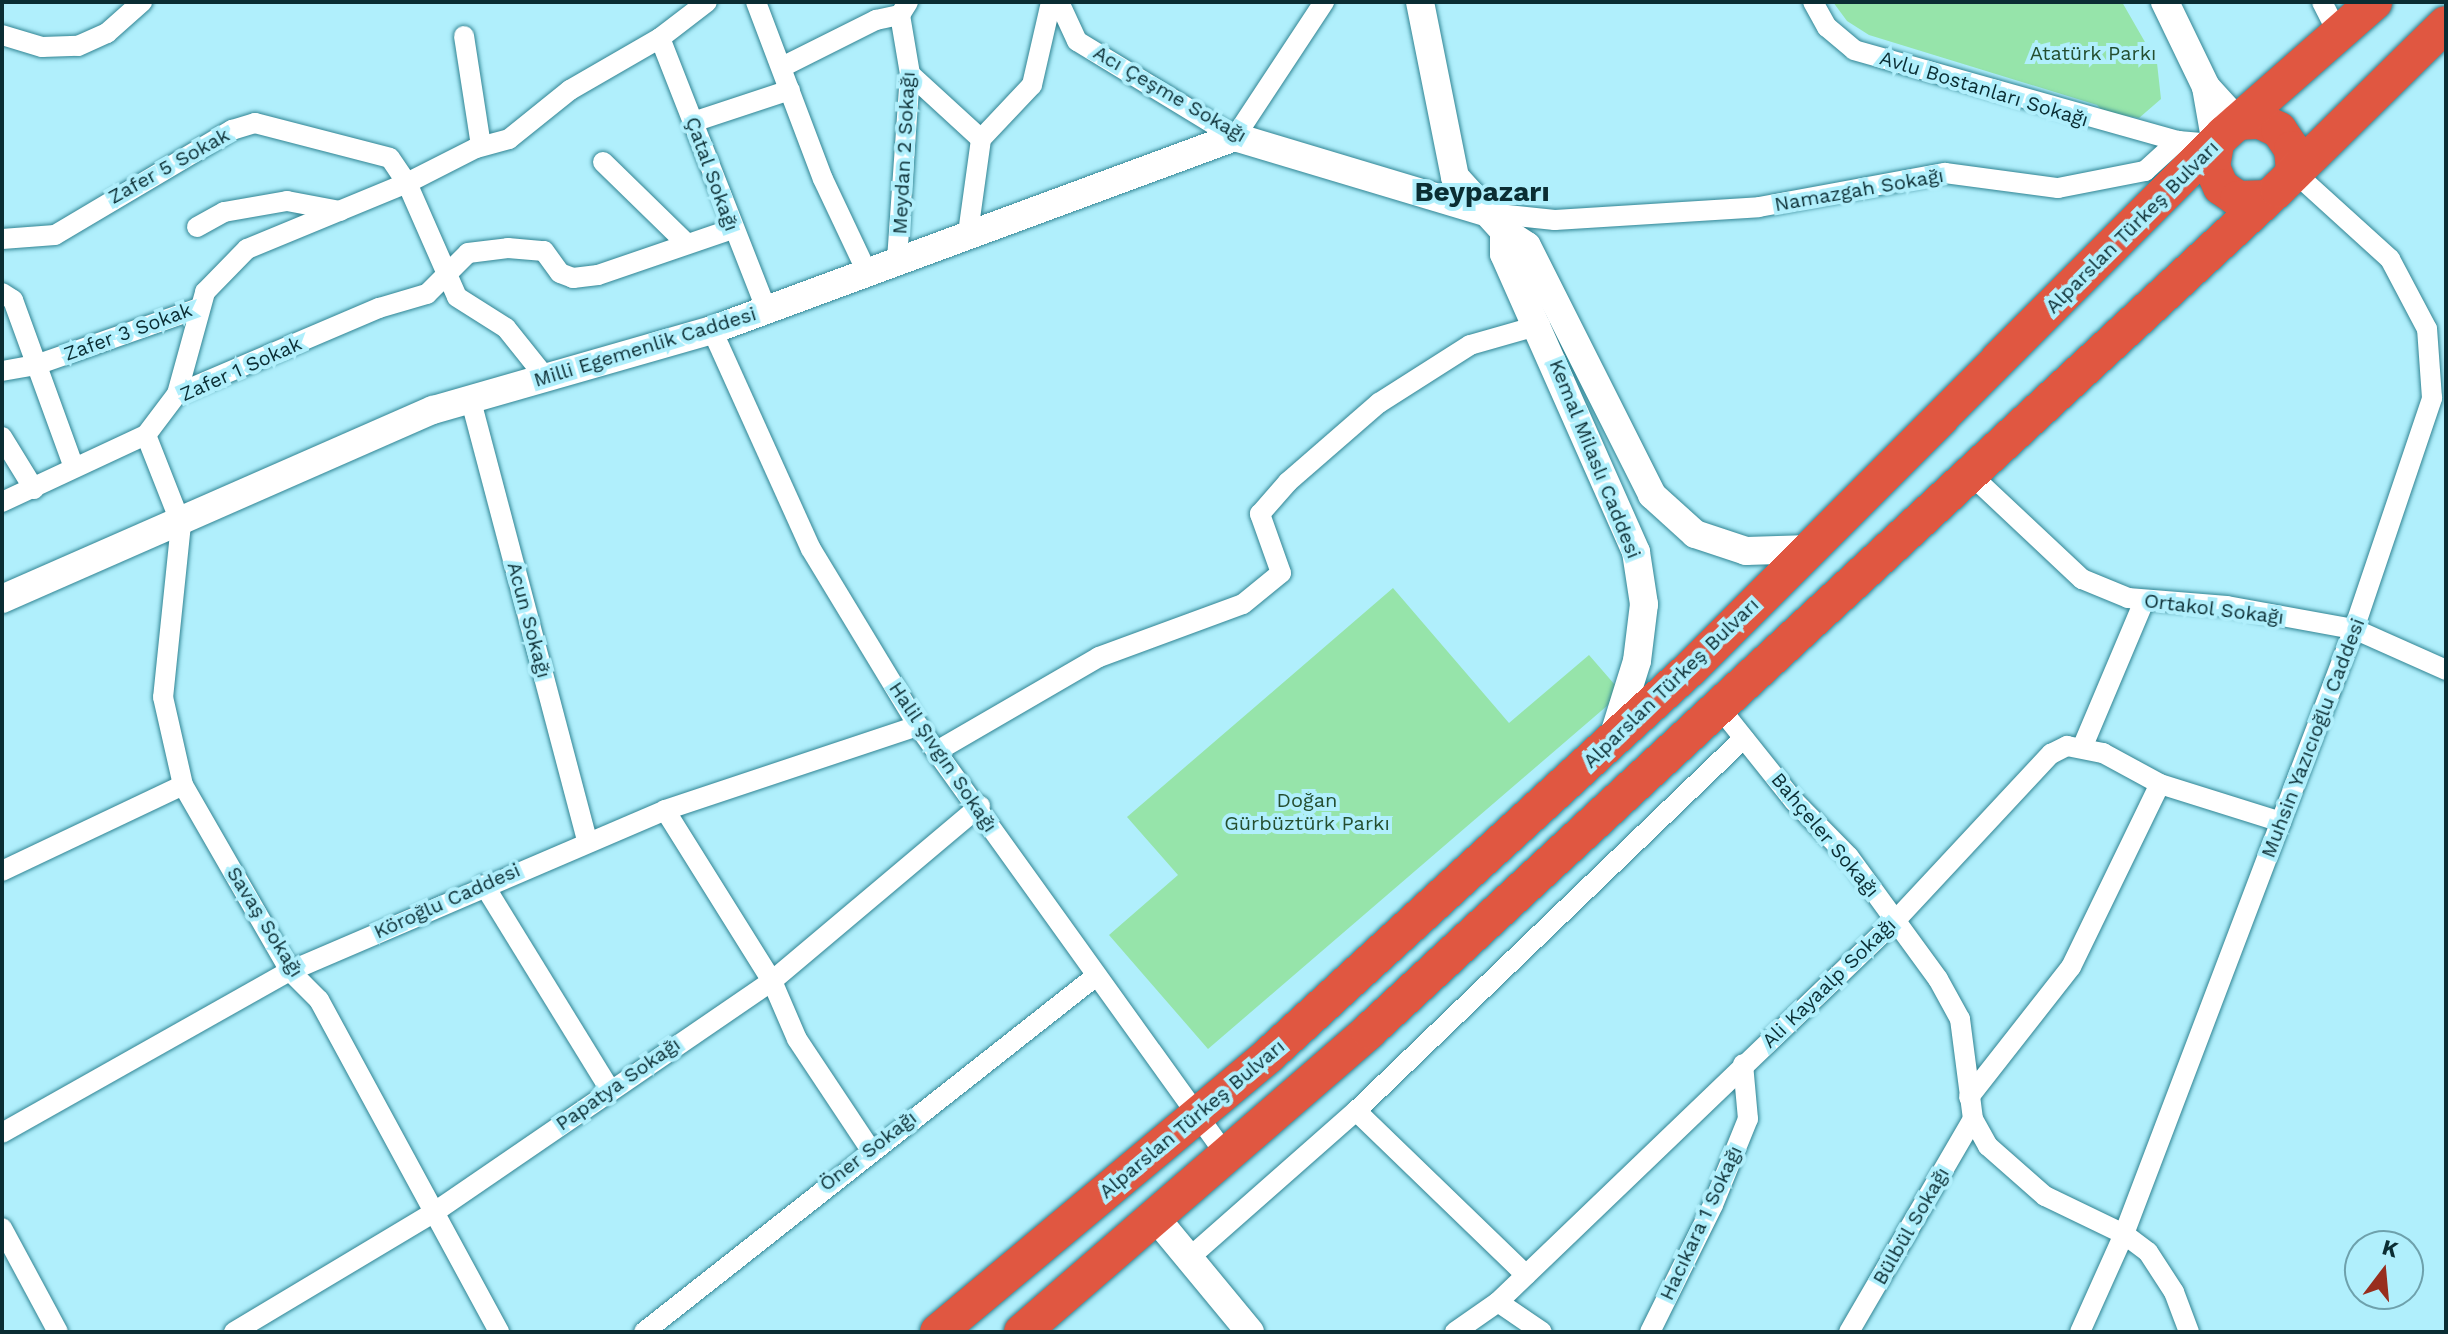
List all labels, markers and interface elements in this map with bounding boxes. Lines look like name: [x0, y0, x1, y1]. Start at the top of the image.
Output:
street label: Acı Çeşme Sokağı: [1089, 40, 1251, 148]
park label: Atatürk Parkı: [2029, 41, 2157, 65]
street label: Avlu Bostanları Sokağı: [1877, 46, 2091, 132]
street label: Meydan 2 Sokağı: [888, 71, 920, 235]
street label: Çatal Sokağı: [680, 113, 744, 235]
street label: Zafer 5 Sokak: [104, 123, 234, 209]
street label: Alparslan Türkeş Bulvarı: [2040, 135, 2224, 319]
street label: Namazgah Sokağı: [1773, 163, 1945, 217]
district label: Beypazarı: [1414, 175, 1550, 209]
street label: Zafer 3 Sokak: [60, 298, 196, 366]
street label: Milli Egemenlik Caddesi: [531, 302, 759, 392]
street label: Zafer 1 Sokak: [176, 331, 306, 407]
street label: Kemal Milaslı Caddesi: [1544, 356, 1646, 562]
street label: Acun Sokağı: [502, 559, 556, 681]
street label: Ortakol Sokağı: [2142, 588, 2286, 630]
street label: Alparslan Türkeş Bulvarı: [1578, 593, 1764, 773]
street label: Muhsin Yazıcıoğlu Caddesi: [2256, 614, 2370, 862]
street label: Halil Şıvgın Sokağı: [884, 677, 1002, 837]
street label: Bahçeler Sokağı: [1766, 768, 1884, 902]
park label: Doğan Gürbüztürk Parkı: [1224, 789, 1390, 836]
street label: Köroğlu Caddesi: [370, 858, 524, 944]
street label: Savaş Sokağı: [222, 862, 308, 982]
street label: Ali Kayaalp Sokağı: [1757, 913, 1901, 1053]
street label: Papatya Sokağı: [551, 1032, 685, 1136]
street label: Alparslan Türkeş Bulvarı: [1094, 1034, 1290, 1204]
street label: Öner Sokağı: [815, 1106, 921, 1196]
street label: Hacıkara 1 Sokağı: [1654, 1141, 1748, 1305]
street label: Bülbül Sokağı: [1867, 1163, 1955, 1289]
north arrow: [2344, 1230, 2424, 1310]
text: K: [2379, 1234, 2401, 1262]

